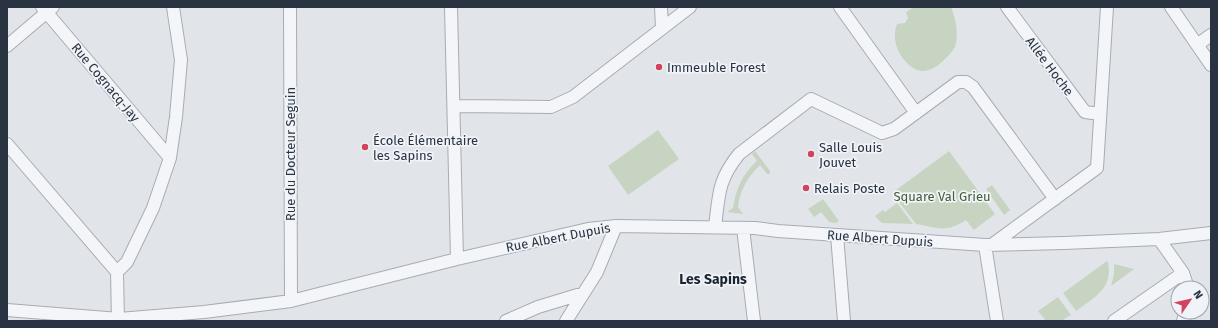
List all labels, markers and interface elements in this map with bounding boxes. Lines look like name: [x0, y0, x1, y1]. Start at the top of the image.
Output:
street label: Allée Hoche: [1023, 34, 1077, 99]
street label: Rue Cognacq-Jay: [68, 40, 143, 125]
place label: Immeuble Forest: [667, 60, 766, 75]
marker: Immeuble Forest: [654, 62, 664, 72]
street label: Rue du Docteur Seguin: [283, 87, 298, 221]
place label: École Élémentaire les Sapins: [373, 133, 478, 163]
place label: Salle Louis Jouvet: [819, 140, 882, 170]
marker: École Élémentaire les Sapins: [360, 142, 370, 152]
marker: Salle Louis Jouvet: [806, 149, 816, 159]
place label: Relais Poste: [814, 181, 885, 196]
marker: Relais Poste: [801, 183, 811, 193]
park label: Square Val Grieu: [893, 189, 991, 204]
street label: Rue Albert Dupuis: [505, 220, 612, 255]
street label: Rue Albert Dupuis: [826, 227, 933, 250]
district label: Les Sapins: [679, 271, 747, 288]
north arrow: [1170, 280, 1210, 320]
text: N: [1190, 288, 1205, 301]

